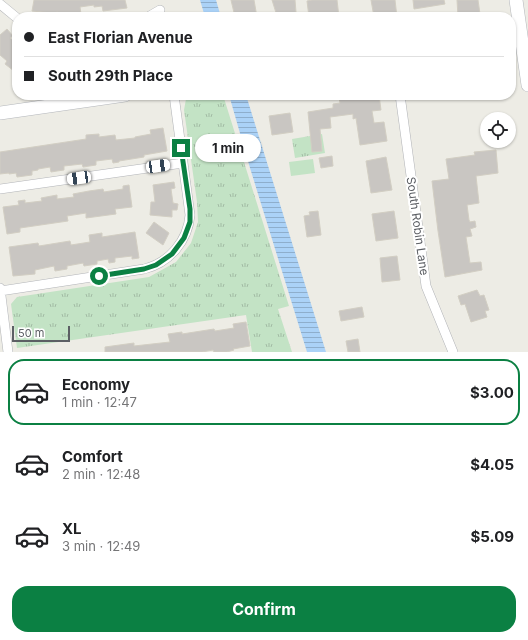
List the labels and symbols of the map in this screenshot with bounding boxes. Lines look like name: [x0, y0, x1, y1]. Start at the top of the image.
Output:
callout: 1 min: [195, 134, 261, 162]
route end: [172, 139, 190, 157]
car: [145, 158, 171, 174]
car: [66, 170, 92, 186]
street label: South Robin Lane: [404, 176, 432, 276]
route start: [90, 267, 108, 285]
scale bar: [12, 324, 70, 343]

